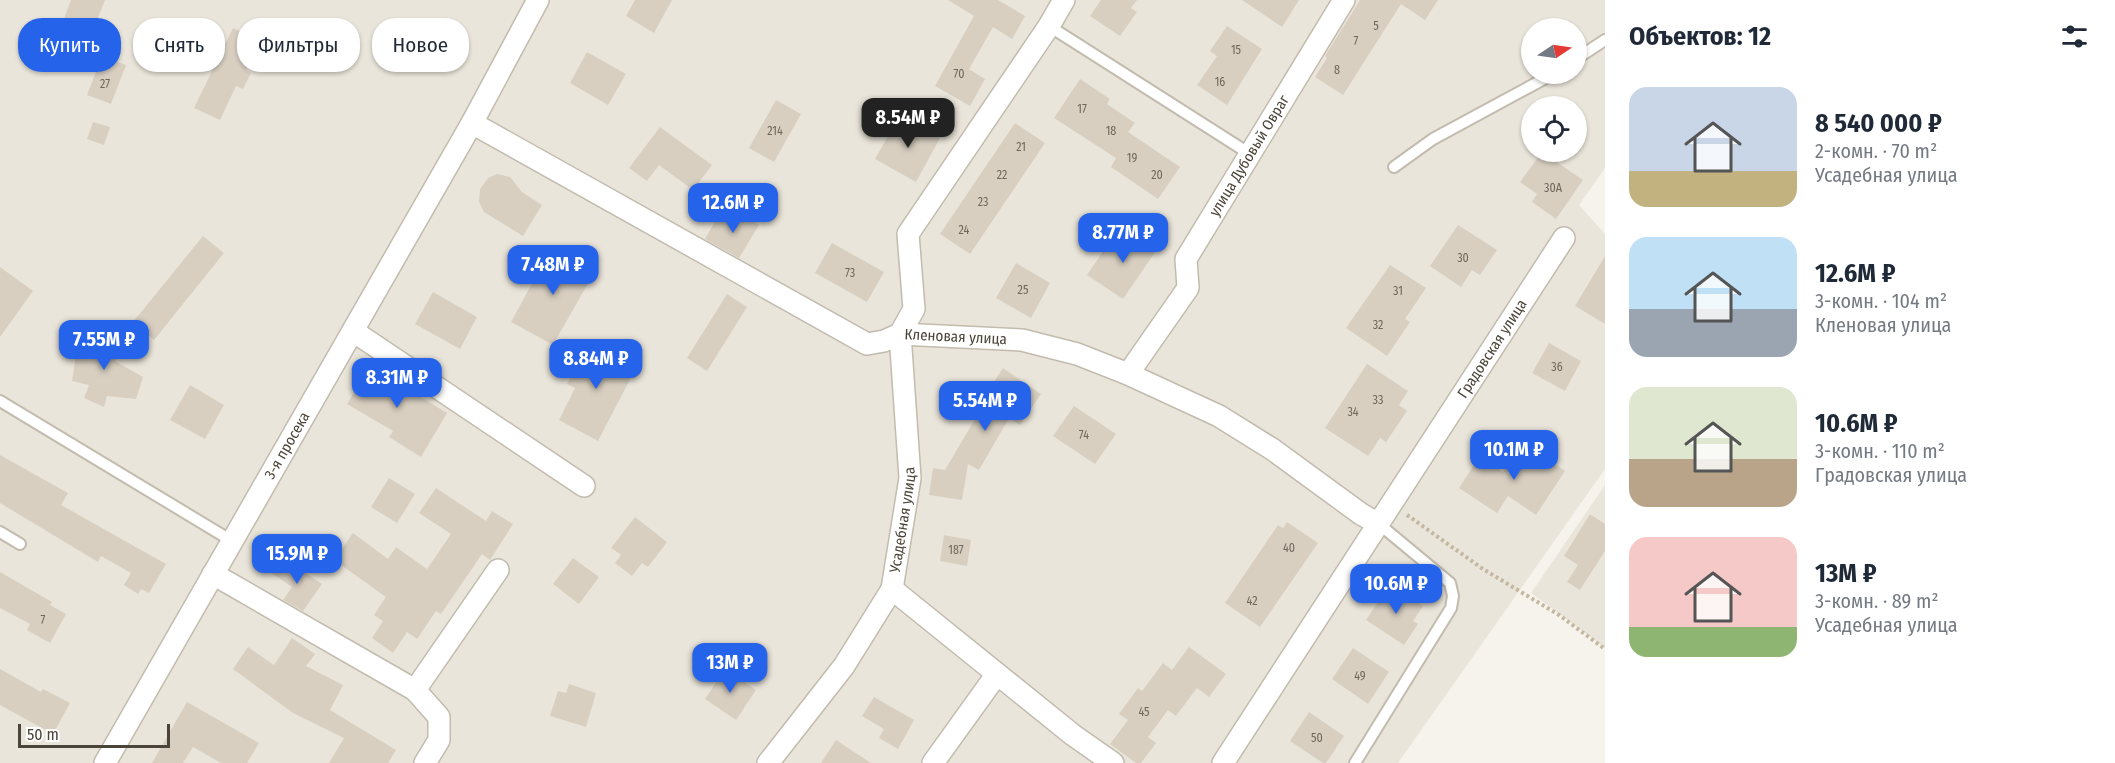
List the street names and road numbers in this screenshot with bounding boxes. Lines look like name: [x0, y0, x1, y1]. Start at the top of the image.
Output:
street label: улица Дубовый Овраг: [1205, 91, 1293, 220]
street label: Градовская улица: [1453, 296, 1531, 402]
street label: Кленовая улица: [904, 325, 1007, 348]
street label: 3-я просека: [261, 409, 313, 482]
street label: Усадебная улица: [886, 466, 919, 575]

